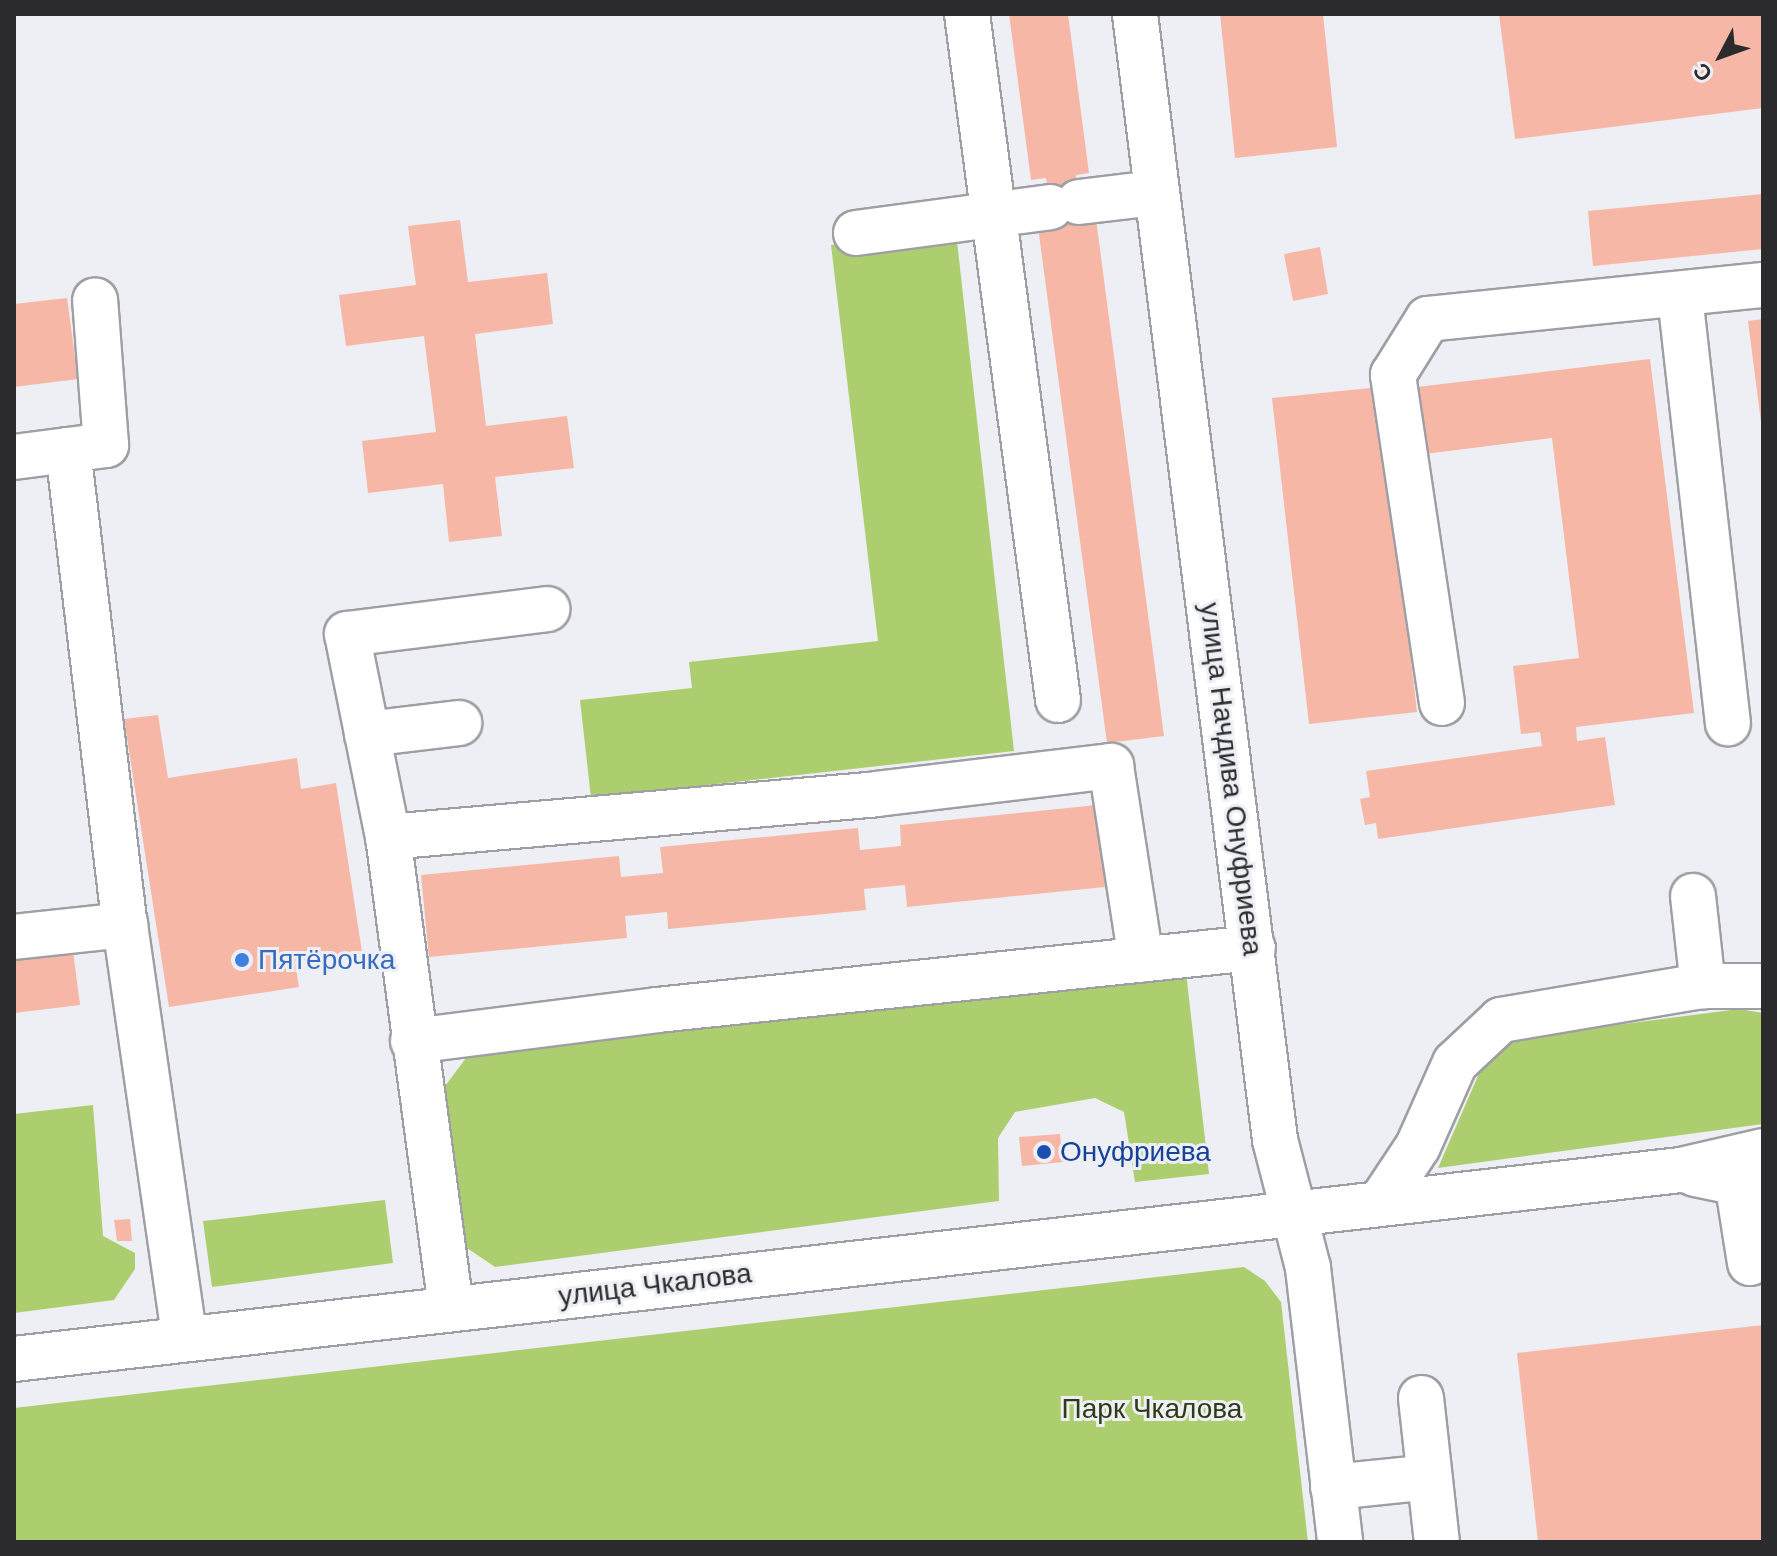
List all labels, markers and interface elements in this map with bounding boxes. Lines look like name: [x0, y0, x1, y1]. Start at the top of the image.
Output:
north arrow: [1681, 16, 1761, 96]
text: С: [1688, 58, 1717, 86]
street label: улица Начдива Онуфриева: [1193, 601, 1269, 957]
place label: Пятёрочка: [258, 943, 395, 977]
marker: Пятёрочка: [233, 951, 251, 969]
place label: Онуфриева: [1060, 1135, 1211, 1169]
marker: Онуфриева: [1035, 1143, 1053, 1161]
street label: улица Чкалова: [557, 1256, 753, 1314]
park label: Парк Чкалова: [1062, 1392, 1242, 1426]

